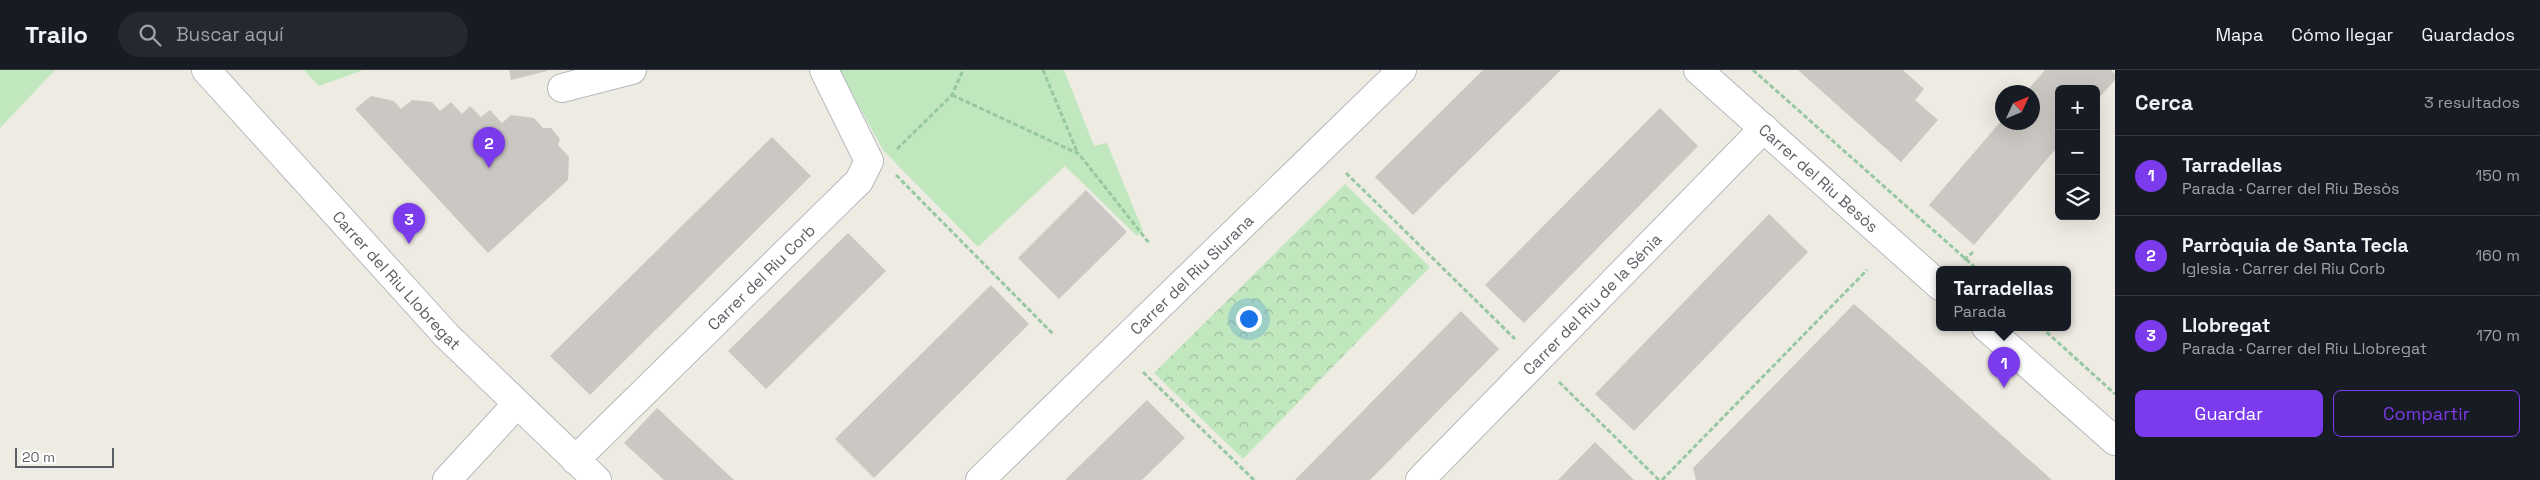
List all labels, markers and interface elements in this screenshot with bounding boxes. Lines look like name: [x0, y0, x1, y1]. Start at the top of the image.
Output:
search box: [118, 12, 468, 57]
text: Trailo: [25, 19, 88, 50]
icon: search: [136, 21, 164, 49]
text: Buscar aquí: [176, 22, 284, 47]
text: Mapa: [2215, 23, 2263, 46]
text: Cómo llegar: [2291, 23, 2393, 46]
text: Guardados: [2421, 23, 2515, 46]
north arrow: [1995, 85, 2040, 130]
map controls: [2055, 85, 2100, 220]
button: +: [2055, 85, 2100, 130]
text: Cerca: [2135, 89, 2193, 116]
text: 3 resultados: [2424, 92, 2520, 113]
street label: Carrer del Riu Besòs: [1754, 119, 1883, 237]
pin: 2: [473, 127, 505, 168]
button: −: [2055, 130, 2100, 175]
text: Tarradellas: [2182, 153, 2282, 178]
text: 1: [2147, 165, 2155, 186]
text: 150 m: [2476, 165, 2520, 186]
button: layers: [2055, 175, 2100, 220]
text: Parada · Carrer del Riu Besòs: [2182, 178, 2400, 199]
pin: 3: [393, 203, 425, 244]
street label: Carrer del Riu Llobregat: [328, 207, 465, 355]
street label: Carrer del Riu Siurana: [1126, 210, 1258, 340]
street label: Carrer del Riu Corb: [703, 220, 820, 335]
street label: Carrer del Riu de la Sénia: [1518, 229, 1666, 380]
text: Parròquia de Santa Tecla: [2182, 233, 2409, 258]
text: 2: [2146, 245, 2156, 266]
text: 160 m: [2475, 245, 2520, 266]
text: Iglesia · Carrer del Riu Corb: [2182, 258, 2385, 279]
popup: [1936, 266, 2071, 331]
text: Tarradellas: [1953, 276, 2054, 301]
text: Parada: [1953, 301, 2006, 322]
your location: [1236, 306, 1262, 332]
text: Llobregat: [2182, 313, 2270, 338]
text: 3: [2146, 325, 2156, 346]
text: 170 m: [2476, 325, 2520, 346]
text: Parada · Carrer del Riu Llobregat: [2182, 338, 2427, 359]
pin: 1: [1988, 347, 2020, 388]
button: Guardar: [2135, 390, 2323, 437]
button: Compartir: [2333, 390, 2520, 437]
scale bar: [15, 445, 114, 468]
text: 20 m: [22, 448, 55, 466]

